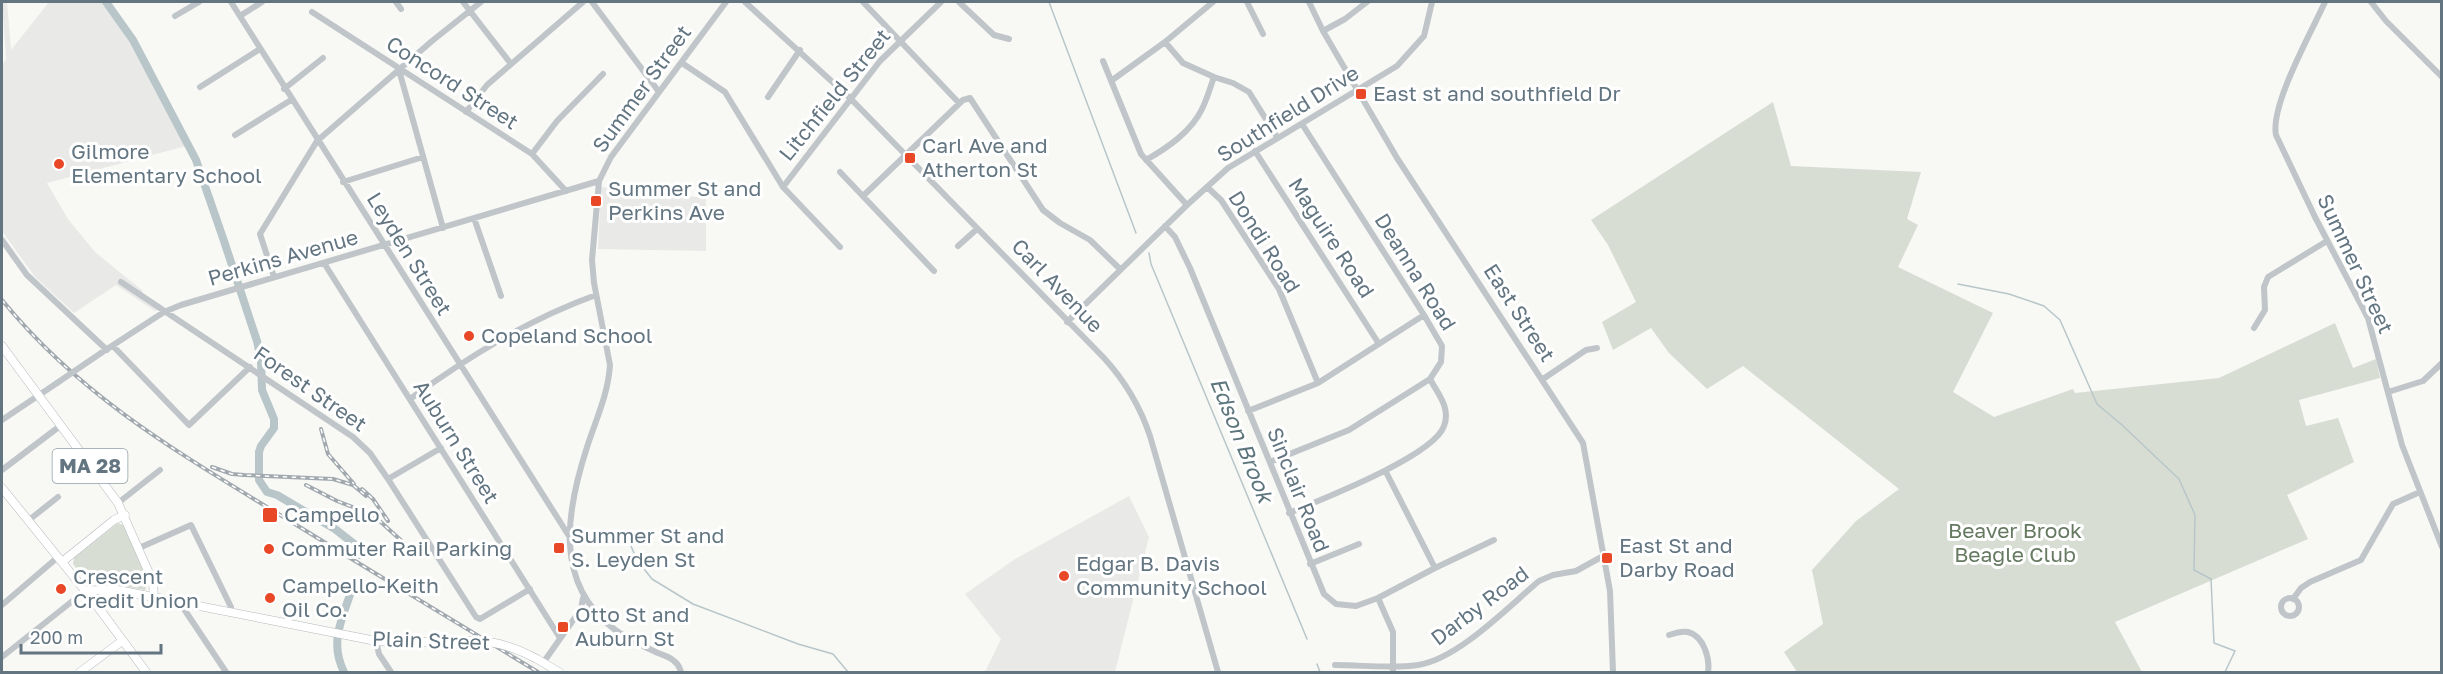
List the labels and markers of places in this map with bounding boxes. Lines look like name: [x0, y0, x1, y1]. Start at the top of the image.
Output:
place label: East st and southfield Dr: [1373, 80, 1621, 106]
marker: East st and southfield Dr: [1354, 87, 1368, 101]
place label: Carl Ave and Atherton St: [922, 132, 1048, 182]
place label: Gilmore Elementary School: [71, 138, 262, 188]
marker: Carl Ave and Atherton St: [903, 151, 917, 165]
marker: Gilmore Elementary School: [52, 157, 66, 171]
place label: Summer St and Perkins Ave: [608, 175, 761, 225]
marker: Summer St and Perkins Ave: [589, 194, 603, 208]
place label: Copeland School: [481, 322, 652, 348]
marker: Copeland School: [462, 329, 476, 343]
place label: Campello: [284, 501, 380, 527]
marker: Campello: [261, 506, 279, 524]
place label: Summer St and S. Leyden St: [571, 522, 724, 572]
place label: East St and Darby Road: [1619, 532, 1735, 582]
place label: Commuter Rail Parking: [281, 535, 512, 561]
marker: Summer St and S. Leyden St: [552, 541, 566, 555]
marker: Commuter Rail Parking: [262, 542, 276, 556]
place label: Edgar B. Davis Community School: [1076, 550, 1267, 600]
marker: East St and Darby Road: [1600, 551, 1614, 565]
place label: Crescent Credit Union: [73, 563, 199, 613]
marker: Edgar B. Davis Community School: [1057, 569, 1071, 583]
place label: Campello-Keith Oil Co.: [282, 572, 439, 622]
marker: Crescent Credit Union: [54, 582, 68, 596]
marker: Campello-Keith Oil Co.: [263, 591, 277, 605]
place label: Otto St and Auburn St: [575, 601, 689, 651]
marker: Otto St and Auburn St: [556, 620, 570, 634]

